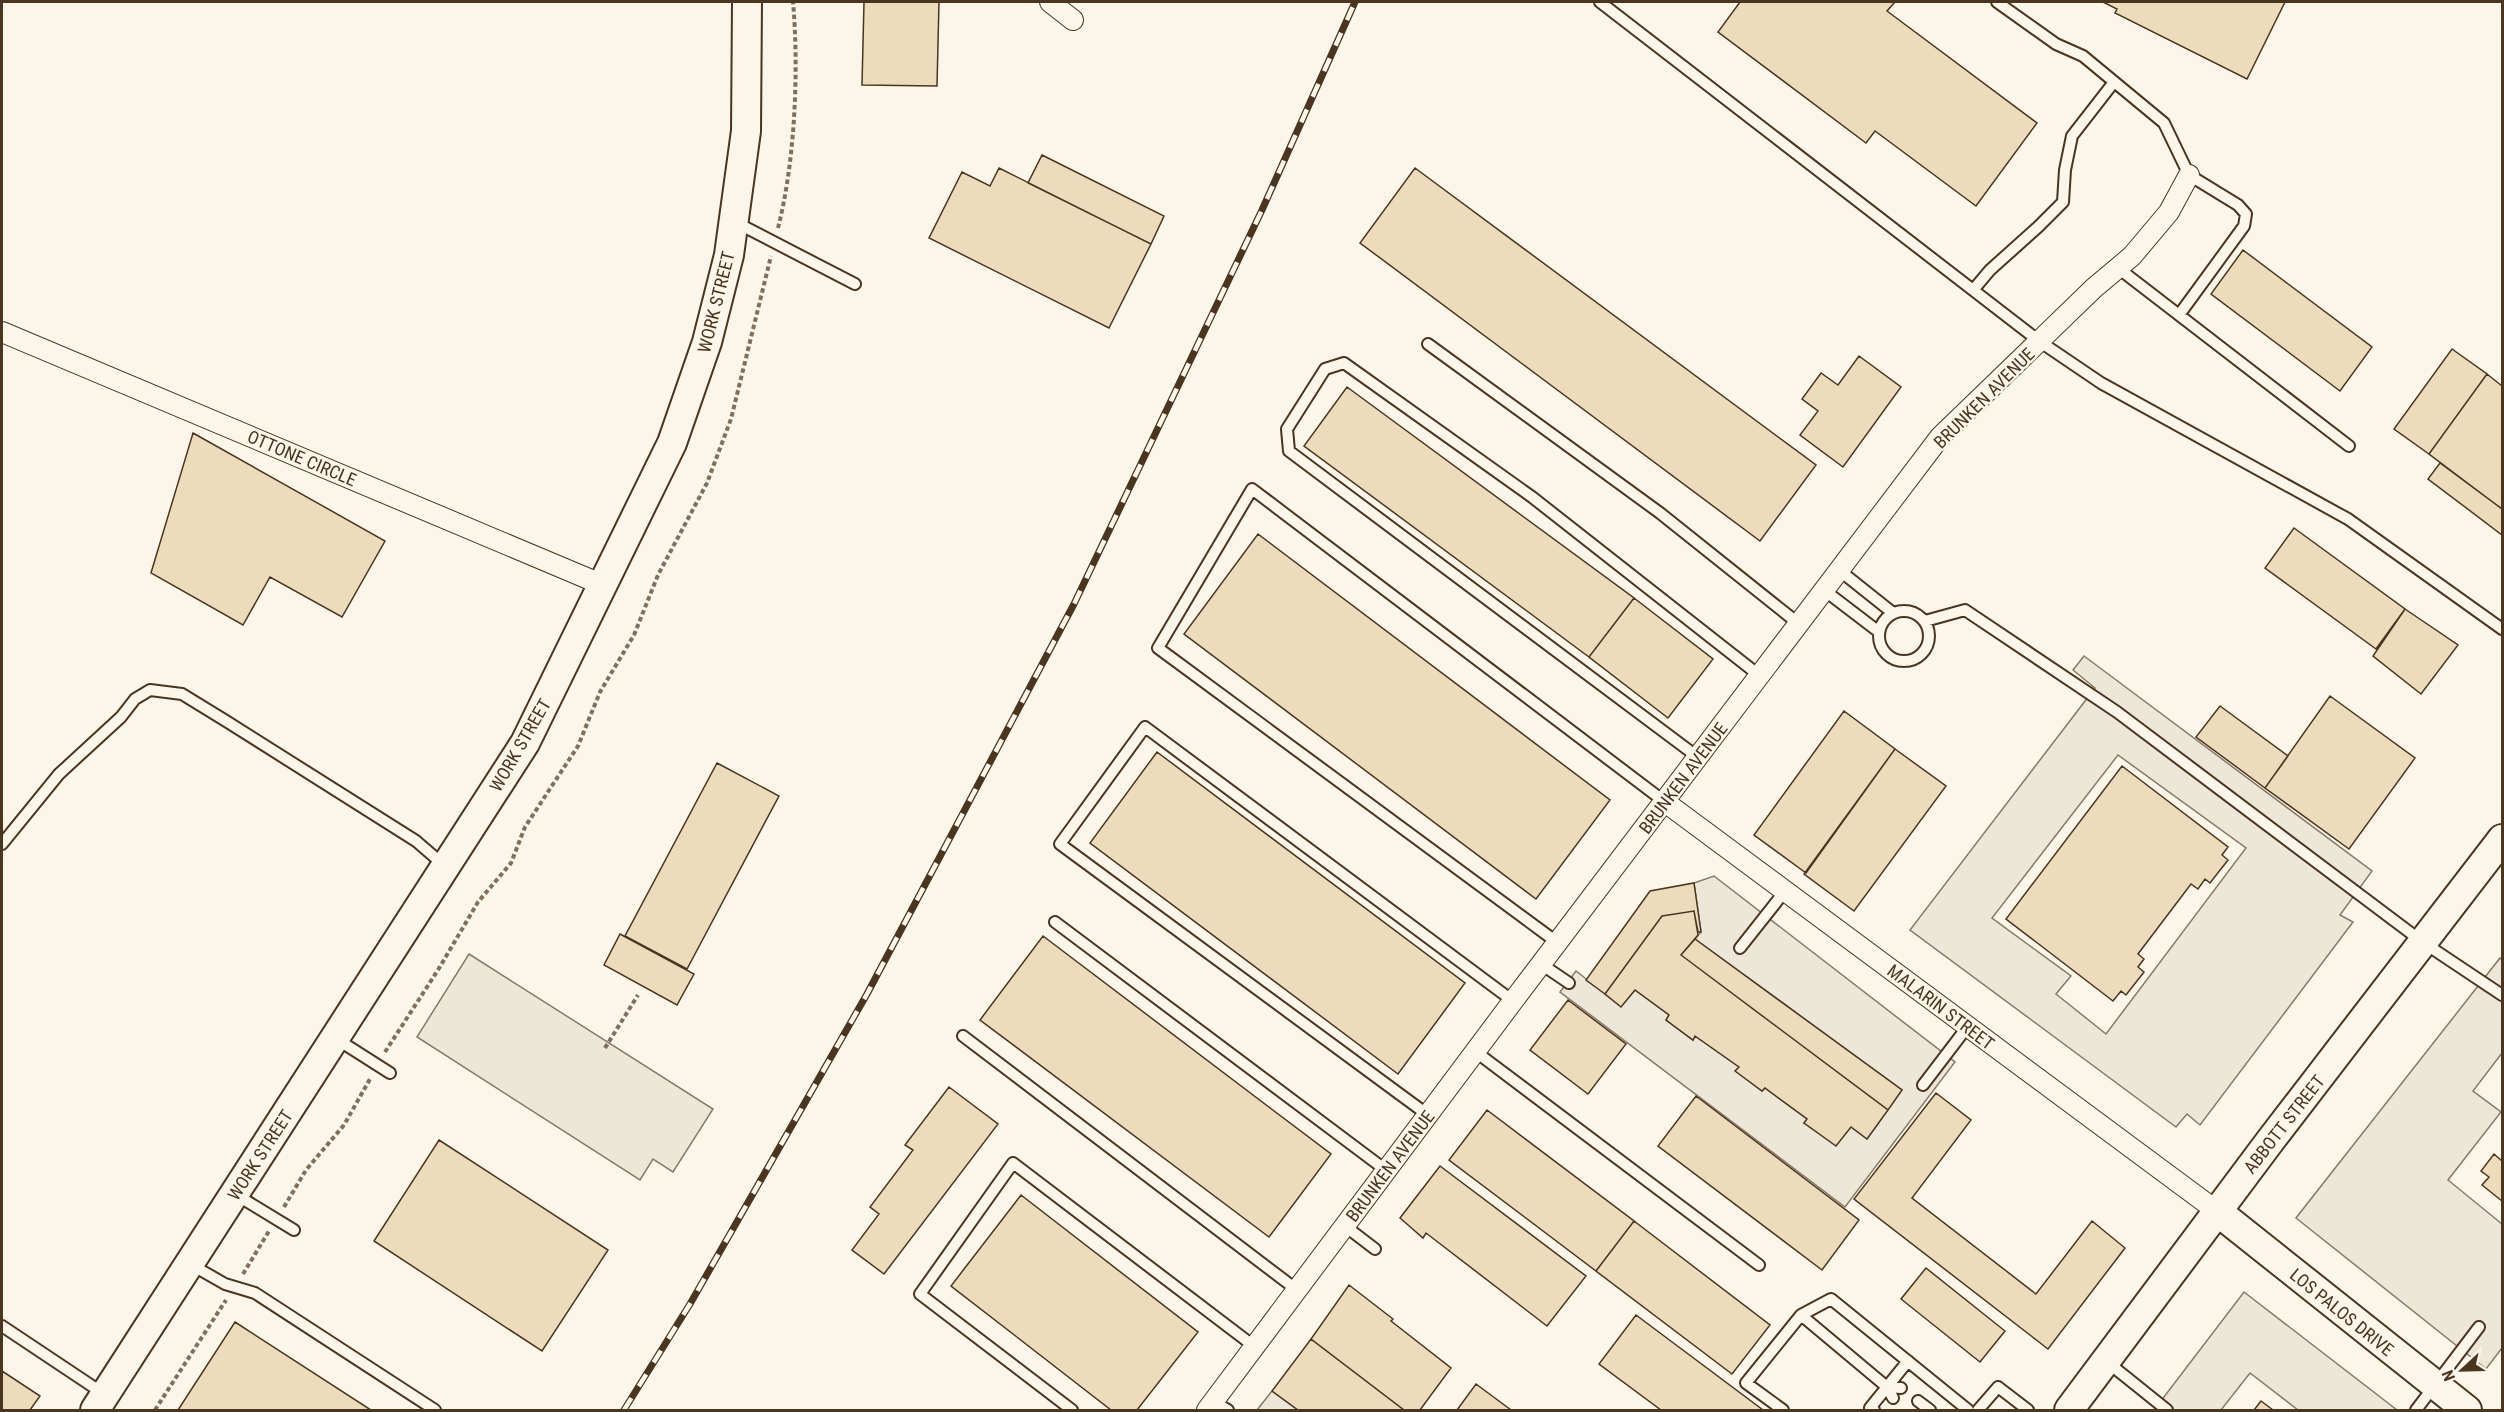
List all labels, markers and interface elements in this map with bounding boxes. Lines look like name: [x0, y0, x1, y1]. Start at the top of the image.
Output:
street label: WORK STREET: [693, 249, 739, 355]
street label: BRUNKEN AVENUE: [1929, 343, 2039, 453]
street label: OTTONE CIRCLE: [244, 426, 360, 490]
street label: WORK STREET: [485, 695, 555, 795]
street label: BRUNKEN AVENUE: [1634, 718, 1732, 838]
street label: MALARIN STREET: [1883, 960, 1999, 1054]
street label: ABBOTT STREET: [2239, 1071, 2329, 1177]
street label: WORK STREET: [223, 1106, 297, 1204]
street label: BRUNKEN AVENUE: [1341, 1106, 1439, 1226]
street label: LOS PALOS DRIVE: [2286, 1264, 2398, 1360]
north arrow: [2432, 1340, 2492, 1400]
text: N: [2438, 1367, 2459, 1384]

